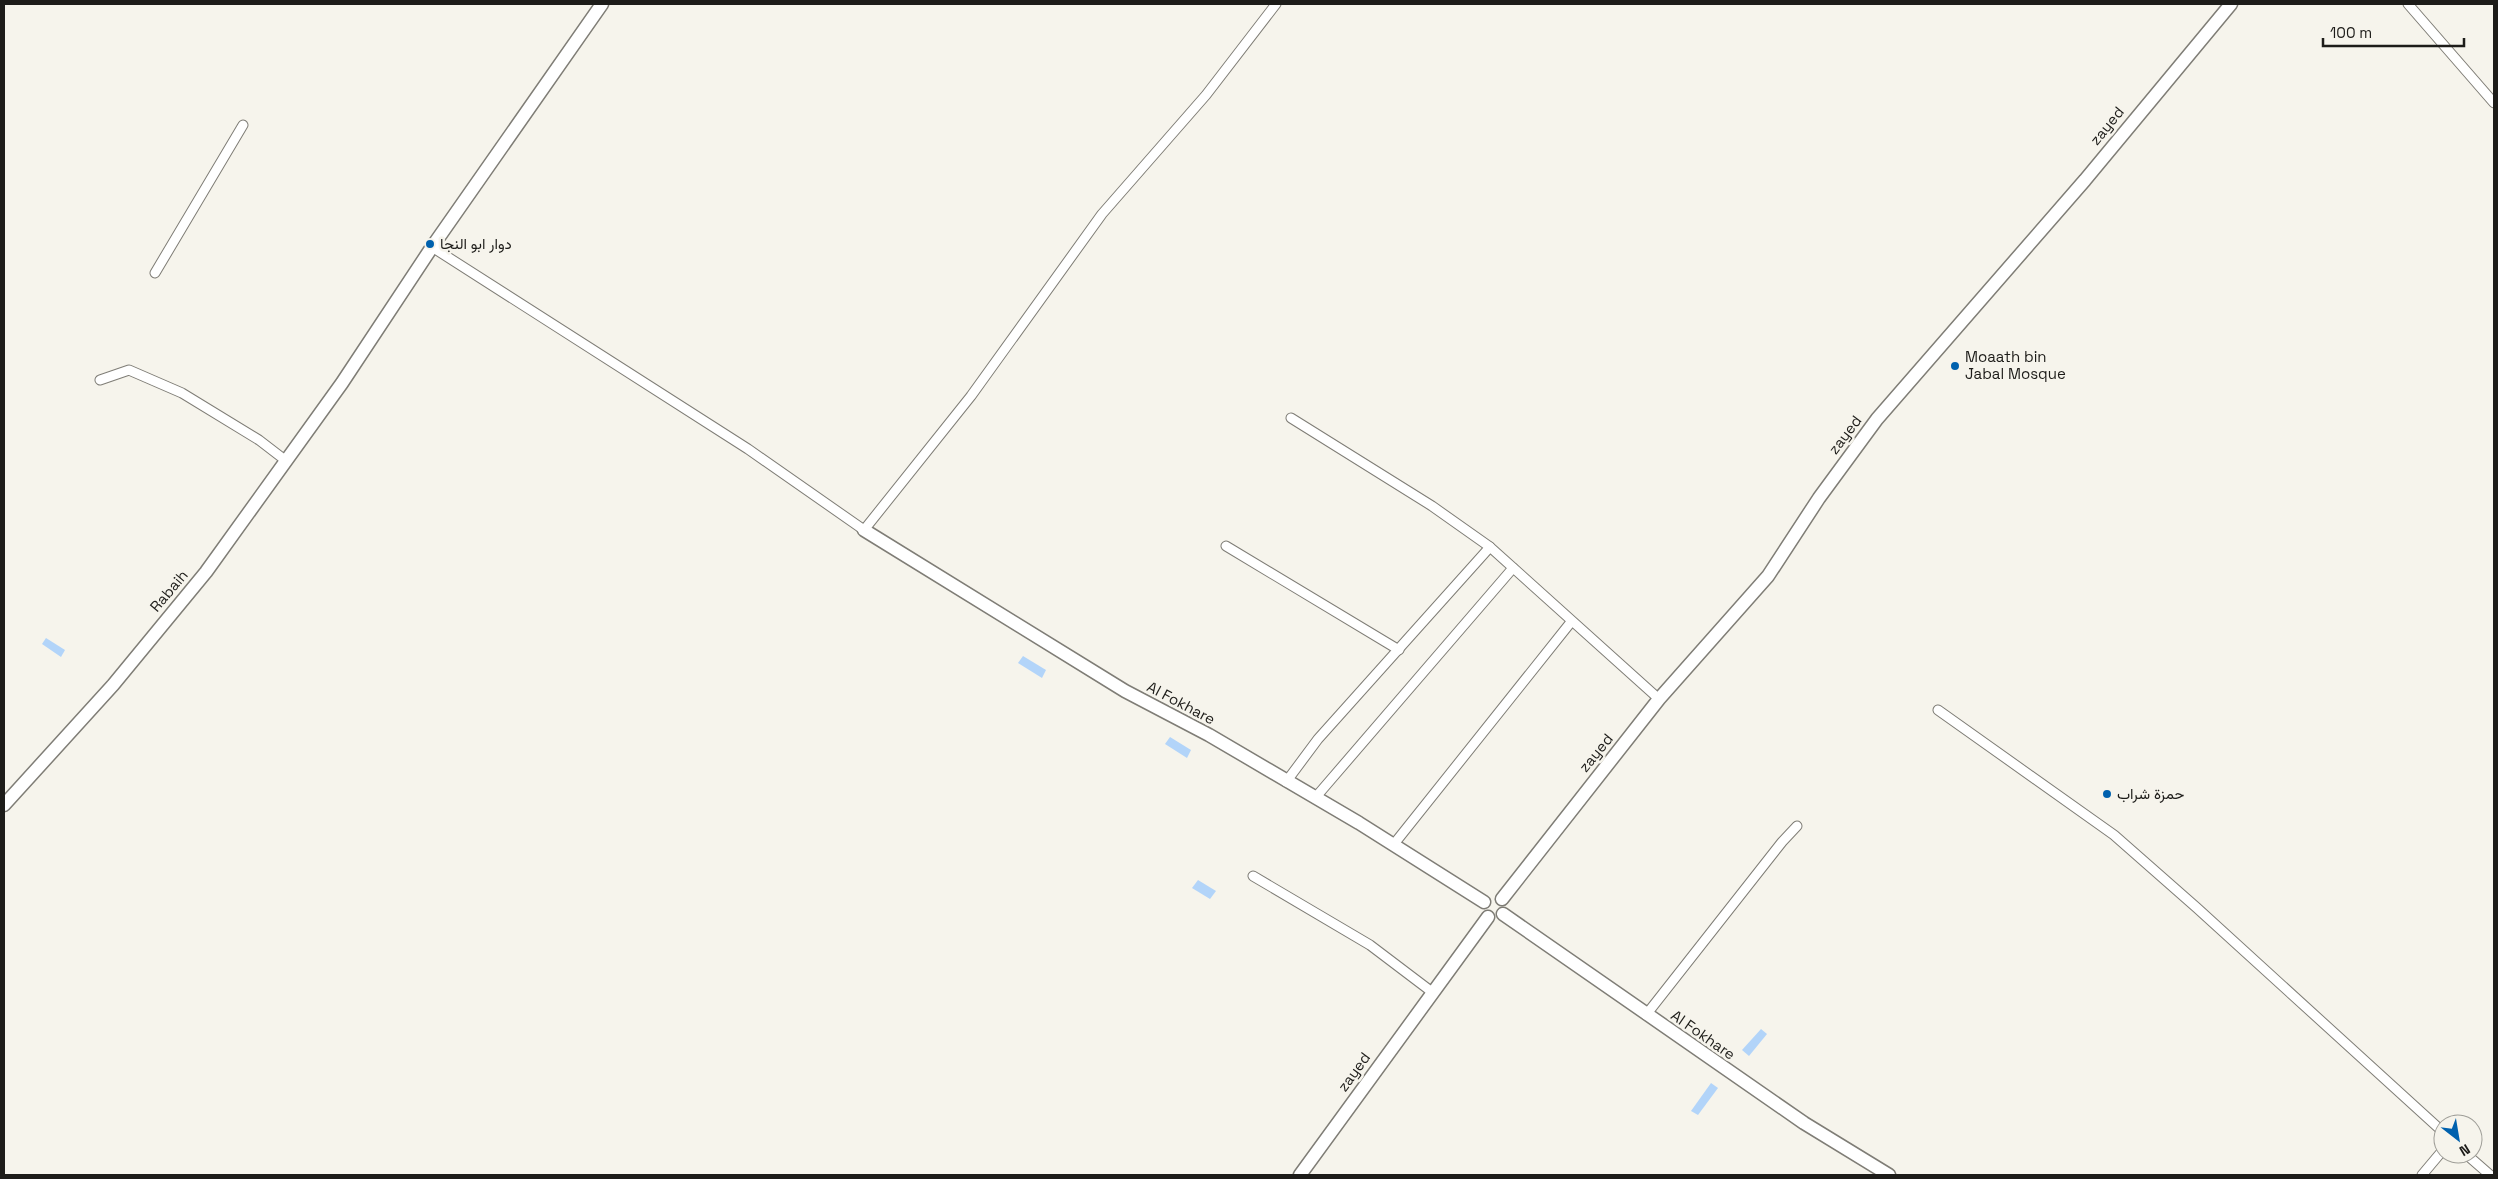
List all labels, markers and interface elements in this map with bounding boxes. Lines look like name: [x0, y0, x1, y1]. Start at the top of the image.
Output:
scale bar: [2323, 15, 2464, 47]
text: 100 m: [2330, 23, 2372, 42]
street label: zayed: [2085, 103, 2128, 149]
place label: دوار ابو النجا: [440, 234, 512, 253]
marker: دوار ابو النجا: [424, 238, 436, 250]
place label: Moaath bin Jabal Mosque: [1965, 347, 2066, 383]
marker: Moaath bin Jabal Mosque: [1949, 360, 1961, 372]
street label: zayed: [1824, 411, 1865, 458]
street label: Rabaih: [146, 566, 192, 616]
street label: Al Fokhare: [1144, 677, 1219, 728]
street label: zayed: [1574, 730, 1617, 776]
place label: حمزة شراب: [2117, 784, 2184, 803]
marker: حمزة شراب: [2101, 788, 2113, 800]
street label: Al Fokhare: [1667, 1005, 1739, 1064]
street label: zayed: [1333, 1048, 1374, 1095]
north arrow: [2433, 1114, 2483, 1164]
text: N: [2456, 1140, 2473, 1160]

